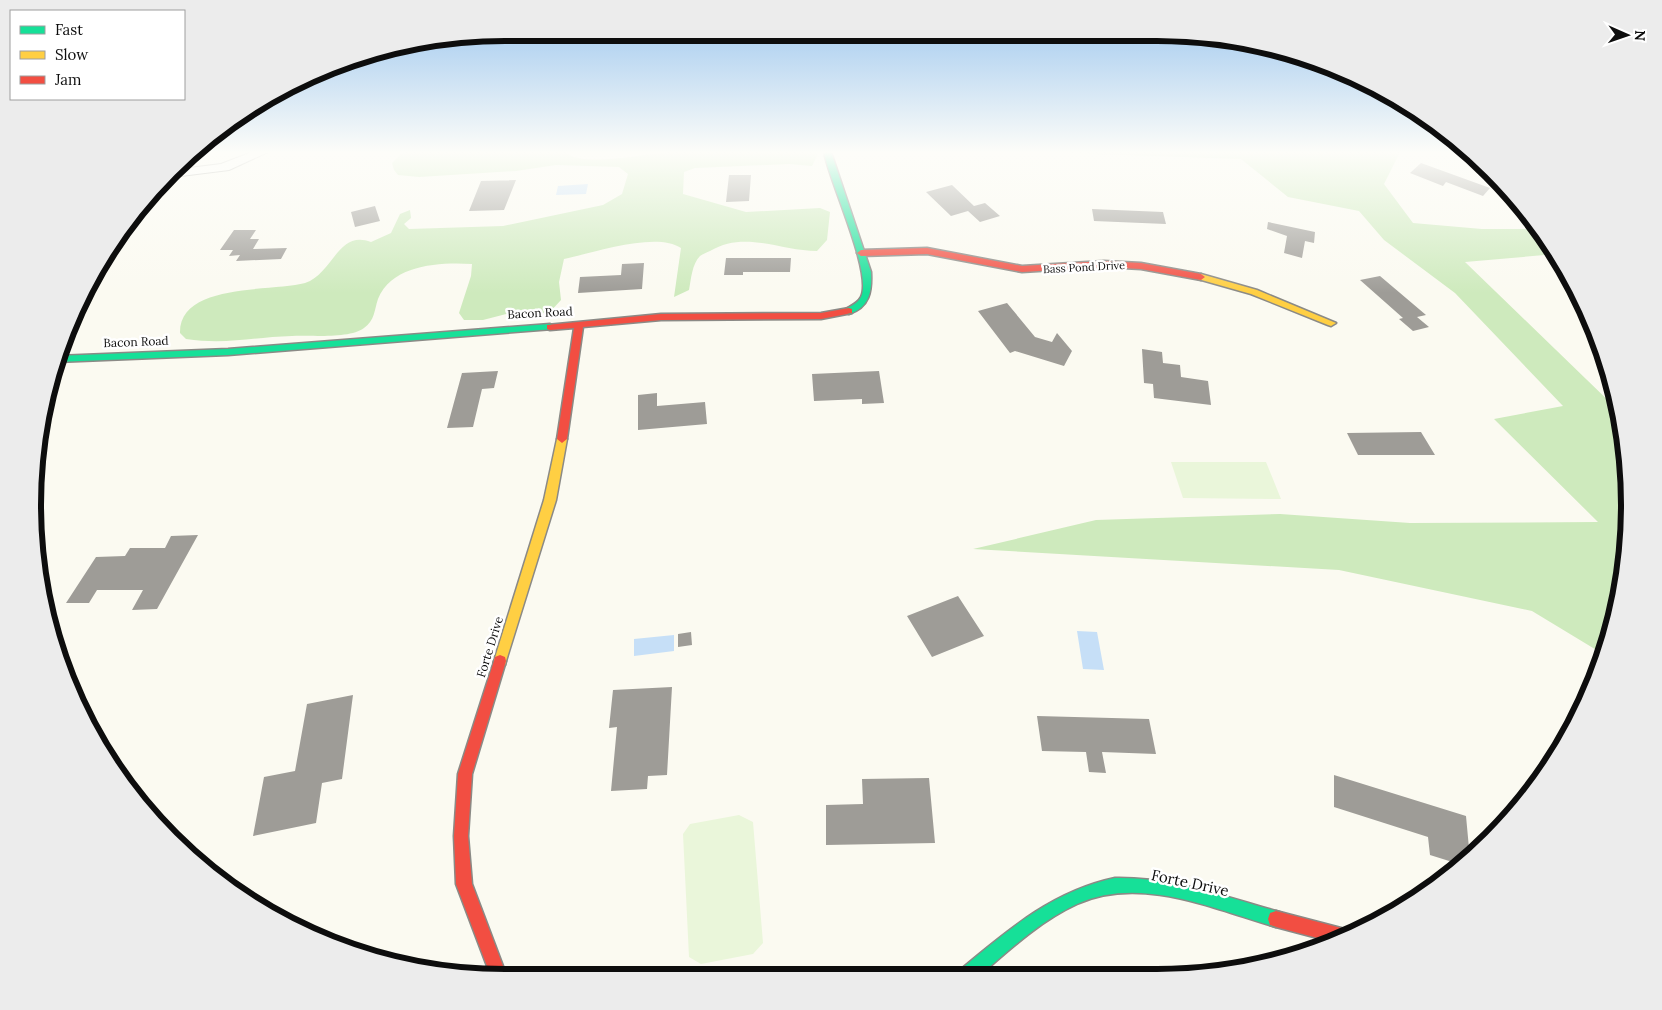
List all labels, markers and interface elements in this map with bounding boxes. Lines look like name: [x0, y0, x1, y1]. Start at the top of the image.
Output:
legend: [10, 10, 185, 100]
north arrow: [1602, 10, 1652, 60]
text: Fast: [55, 20, 83, 39]
text: N: [1631, 30, 1649, 41]
text: Slow: [55, 45, 88, 64]
text: Jam: [54, 70, 82, 89]
street label: Bass Pond Drive: [1043, 258, 1125, 276]
street label: Bacon Road: [507, 303, 573, 322]
street label: Bacon Road: [103, 333, 169, 350]
street label: Forte Drive: [473, 614, 506, 679]
street label: Forte Drive: [1150, 865, 1231, 900]

